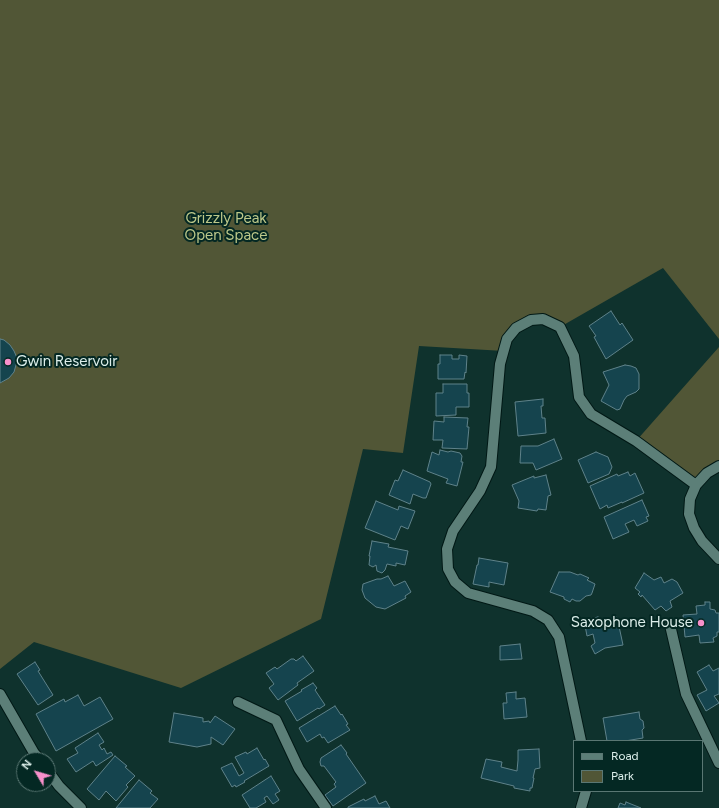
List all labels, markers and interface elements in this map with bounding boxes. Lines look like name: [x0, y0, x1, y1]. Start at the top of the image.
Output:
park label: Grizzly Peak Open Space: [185, 210, 267, 245]
place label: Gwin Reservoir: [16, 353, 117, 371]
marker: Gwin Reservoir: [3, 357, 13, 367]
place label: Saxophone House: [571, 614, 693, 632]
marker: Saxophone House: [696, 618, 706, 628]
legend: [573, 740, 703, 792]
text: Road: [611, 749, 639, 763]
north arrow: [16, 752, 56, 792]
text: N: [19, 758, 35, 772]
text: Park: [611, 769, 634, 783]

